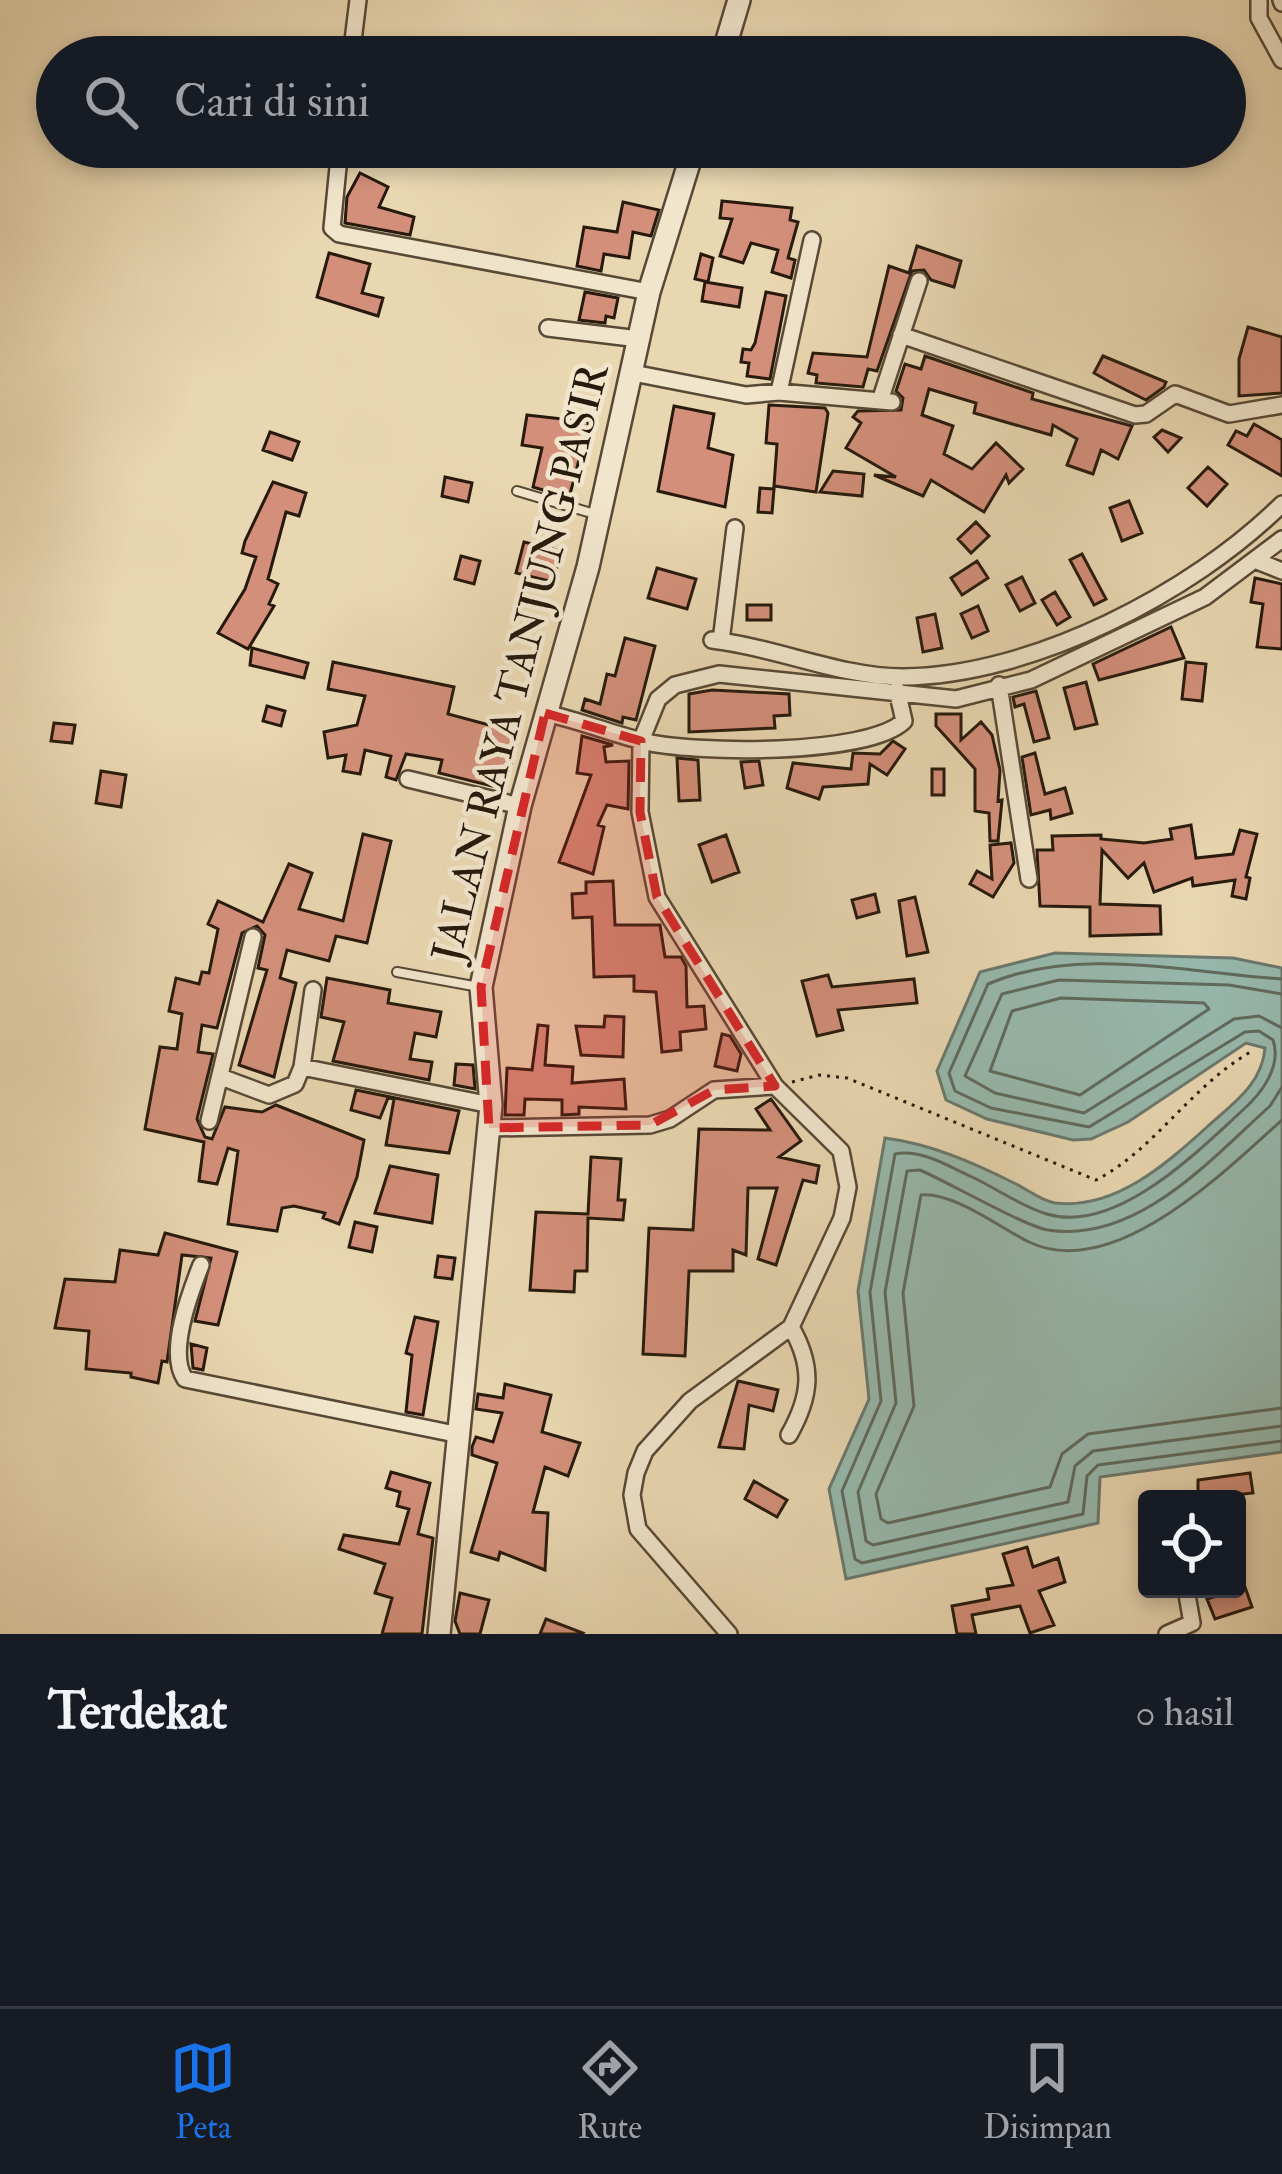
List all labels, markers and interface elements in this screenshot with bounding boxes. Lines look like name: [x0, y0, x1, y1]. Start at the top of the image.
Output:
search box: [36, 36, 1246, 168]
icon: search: [78, 69, 144, 135]
text: Cari di sini: [174, 74, 370, 130]
street label: JALAN RAYA TANJUNG PASIR: [421, 358, 621, 968]
map controls: [1138, 1490, 1246, 1598]
button: locate: [1138, 1490, 1246, 1598]
text: Terdekat: [48, 1680, 227, 1744]
text: 0 hasil: [1136, 1688, 1234, 1737]
tab: Peta: [170, 2035, 236, 2148]
tab: Rute: [577, 2035, 643, 2148]
tab: Disimpan: [983, 2035, 1112, 2148]

